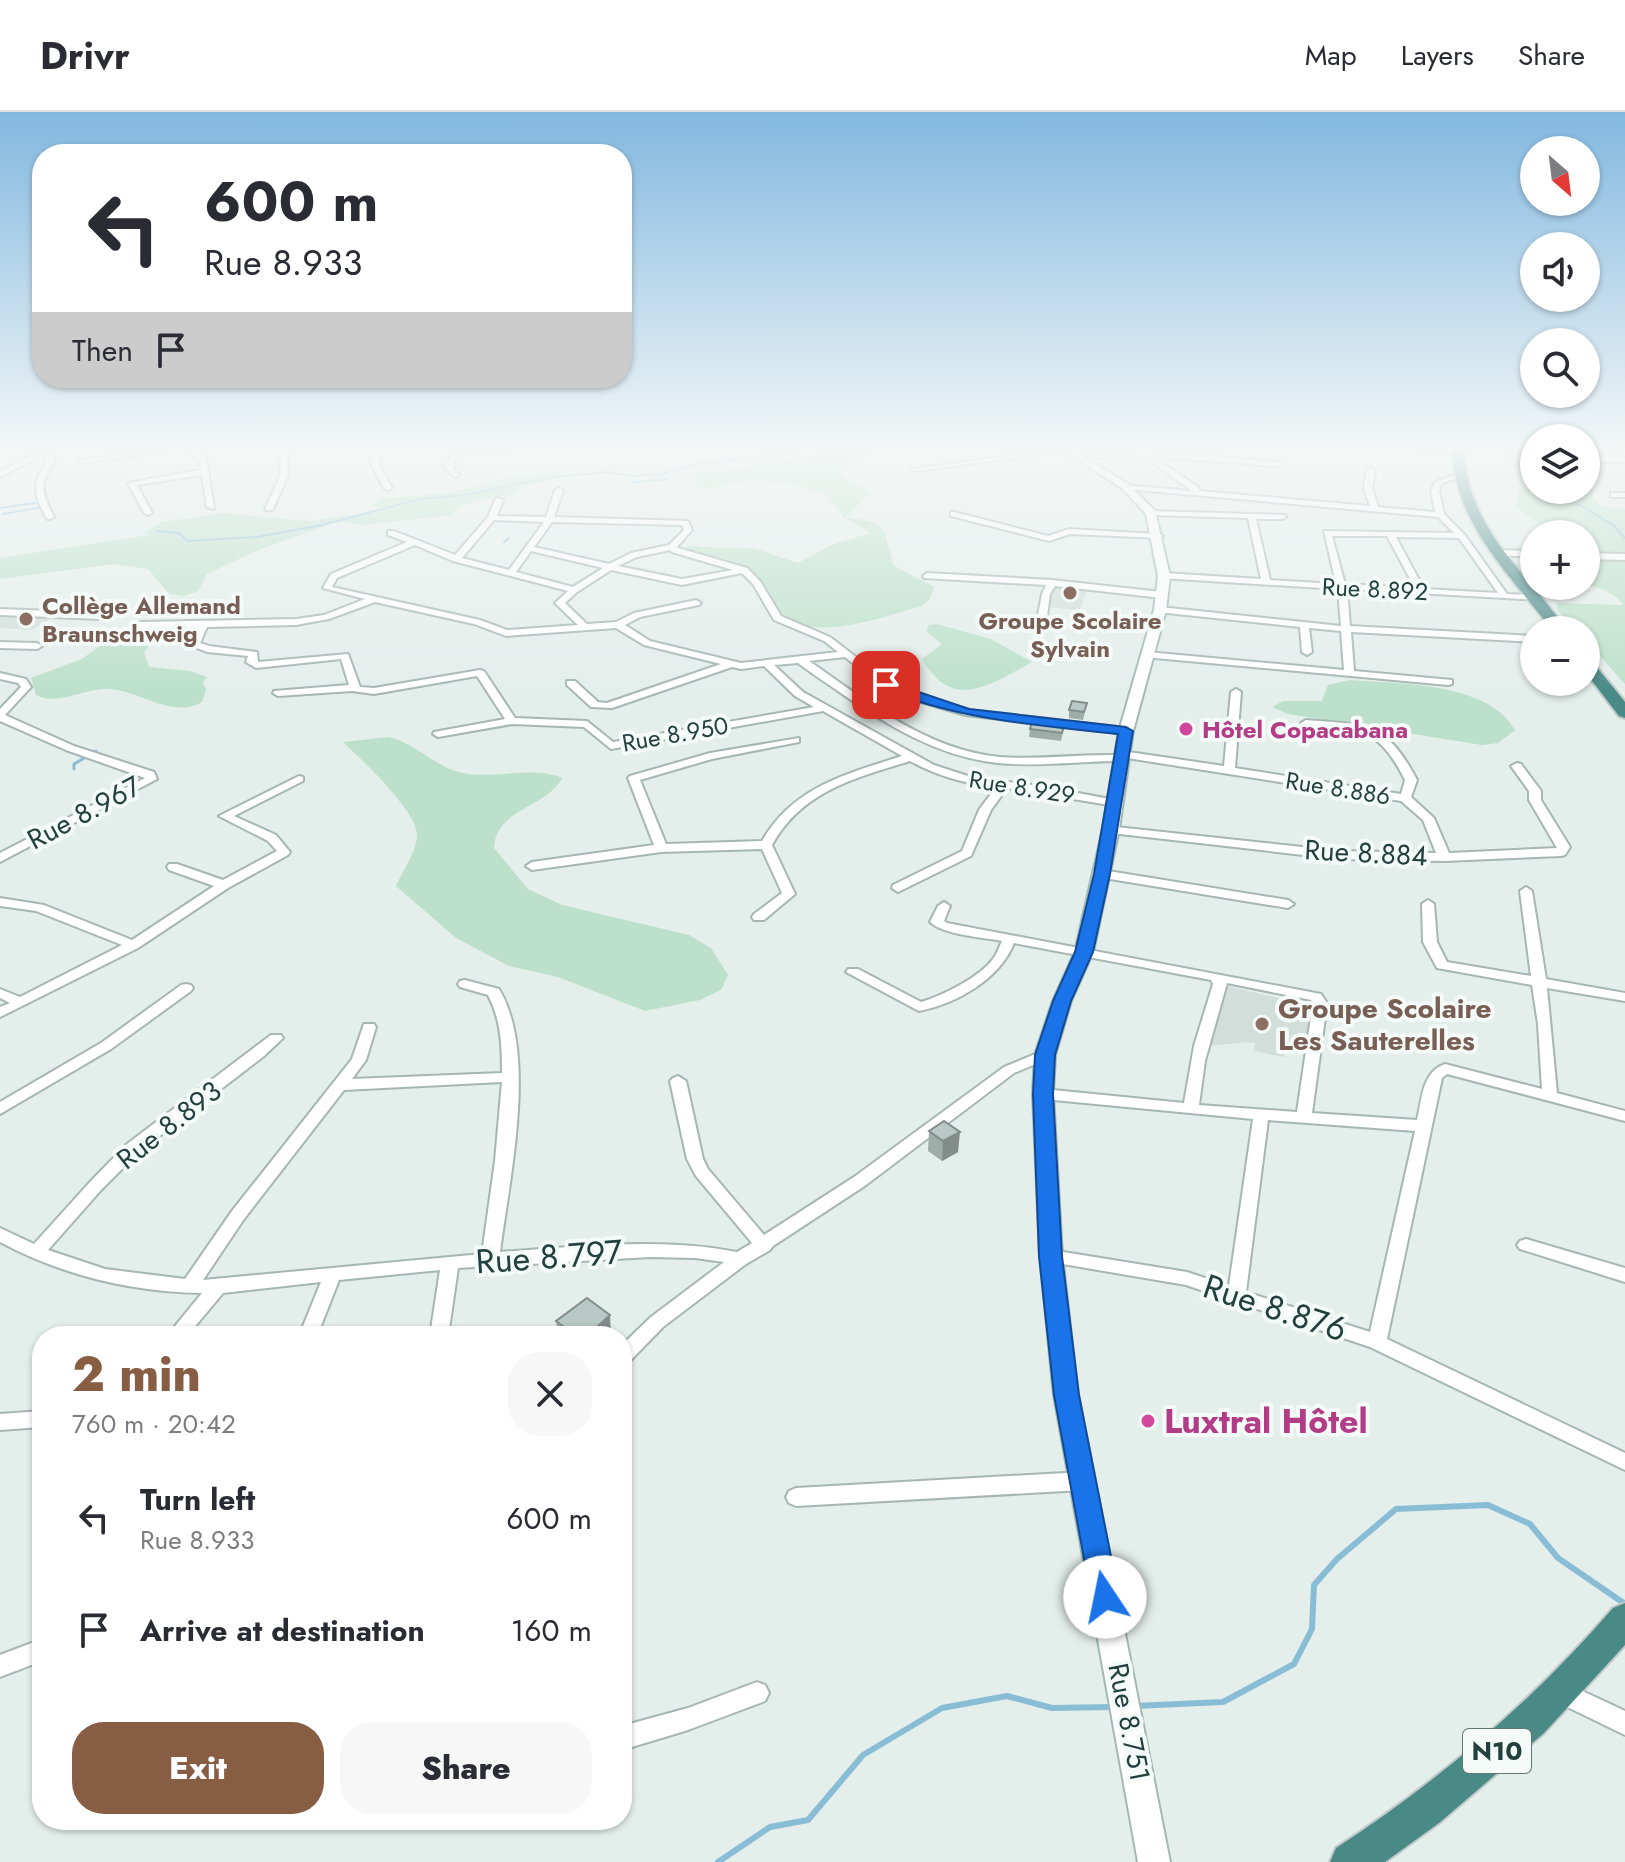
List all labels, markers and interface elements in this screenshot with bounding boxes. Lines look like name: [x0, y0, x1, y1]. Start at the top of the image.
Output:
text: Drivr: [40, 28, 130, 83]
text: Map: [1305, 35, 1357, 76]
text: Layers: [1401, 35, 1474, 76]
text: Share: [1518, 35, 1585, 76]
north arrow: [1520, 136, 1600, 216]
map controls: [1520, 136, 1600, 696]
text: 600 m: [204, 161, 378, 242]
icon: left: [72, 176, 176, 280]
button: sound: [1520, 232, 1600, 312]
text: Rue 8.933: [204, 236, 362, 288]
icon: arrive: [149, 328, 193, 372]
button: search: [1520, 328, 1600, 408]
text: Then: [72, 329, 133, 372]
button: layers: [1520, 424, 1600, 504]
button: +: [1520, 520, 1600, 600]
street label: Rue 8.892: [1321, 569, 1429, 609]
marker: Groupe Scolaire Sylvain: [1061, 584, 1079, 602]
place label: Collège Allemand Braunschweig: [42, 588, 241, 651]
place label: Groupe Scolaire Sylvain: [978, 603, 1162, 666]
marker: Collège Allemand Braunschweig: [17, 610, 35, 628]
button: −: [1520, 616, 1600, 696]
pin: [852, 651, 920, 719]
icon: arrive: [864, 663, 908, 707]
street label: Rue 8.950: [619, 707, 731, 761]
place label: Hôtel Copacabana: [1202, 712, 1408, 747]
marker: Hôtel Copacabana: [1177, 720, 1195, 738]
street label: Rue 8.929: [966, 761, 1078, 813]
street label: Rue 8.886: [1283, 762, 1393, 814]
street label: Rue 8.967: [20, 766, 148, 860]
street label: Rue 8.884: [1303, 829, 1429, 877]
place label: Groupe Scolaire Les Sauterelles: [1278, 988, 1492, 1061]
marker: Groupe Scolaire Les Sauterelles: [1253, 1015, 1271, 1033]
street label: Rue 8.893: [108, 1071, 230, 1179]
street label: Rue 8.797: [474, 1227, 624, 1287]
street label: Rue 8.876: [1197, 1262, 1353, 1354]
text: 2 min: [72, 1340, 201, 1409]
button: close: [508, 1352, 592, 1436]
place label: Luxtral Hôtel: [1164, 1397, 1368, 1446]
text: 760 m · 20:42: [72, 1405, 236, 1443]
marker: Luxtral Hôtel: [1139, 1412, 1157, 1430]
text: Turn left: [140, 1478, 255, 1521]
icon: left: [72, 1496, 116, 1540]
text: 600 m: [506, 1497, 592, 1540]
text: Rue 8.933: [140, 1521, 254, 1559]
position arrow: [1063, 1555, 1147, 1639]
icon: arrive: [72, 1608, 116, 1652]
text: Arrive at destination: [140, 1609, 425, 1652]
text: 160 m: [511, 1609, 592, 1652]
street label: Rue 8.751: [1097, 1659, 1161, 1785]
button: Exit: [72, 1722, 324, 1814]
button: Share: [340, 1722, 592, 1814]
road number: N10: [1463, 1729, 1531, 1773]

